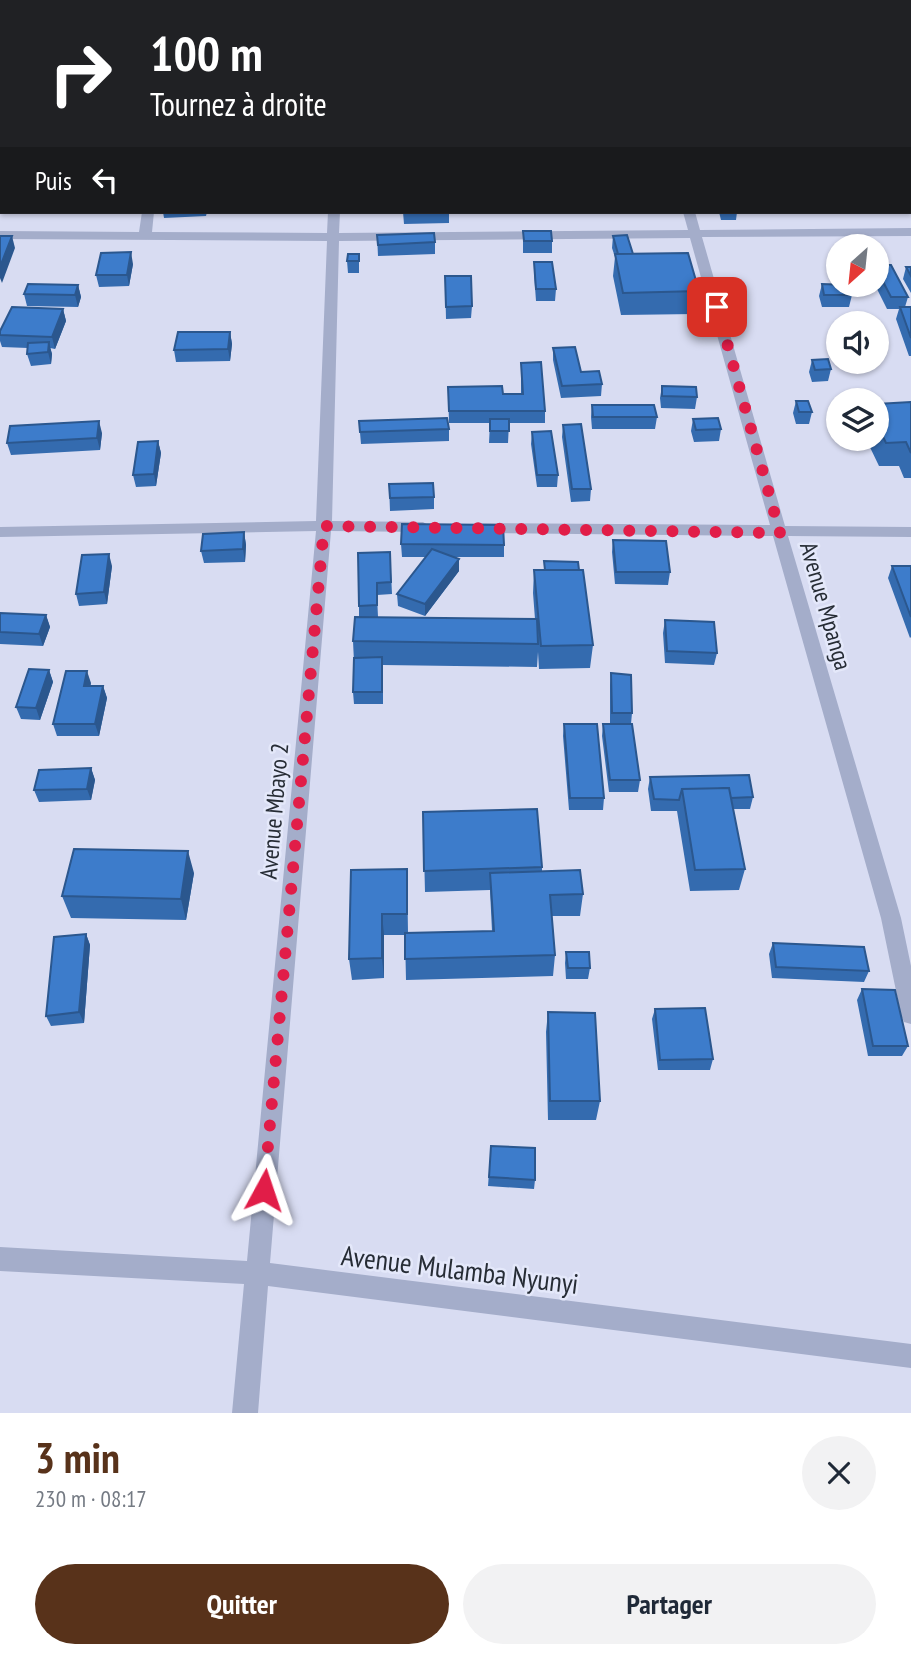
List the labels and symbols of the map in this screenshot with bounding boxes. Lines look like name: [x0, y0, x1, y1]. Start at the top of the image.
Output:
north arrow: [826, 234, 889, 298]
pin: [687, 277, 747, 337]
street label: Avenue Mpanga: [793, 538, 859, 674]
street label: Avenue Mbayo 2: [253, 742, 295, 880]
position arrow: [227, 1153, 301, 1227]
street label: Avenue Mulamba Nyunyi: [339, 1236, 581, 1302]

